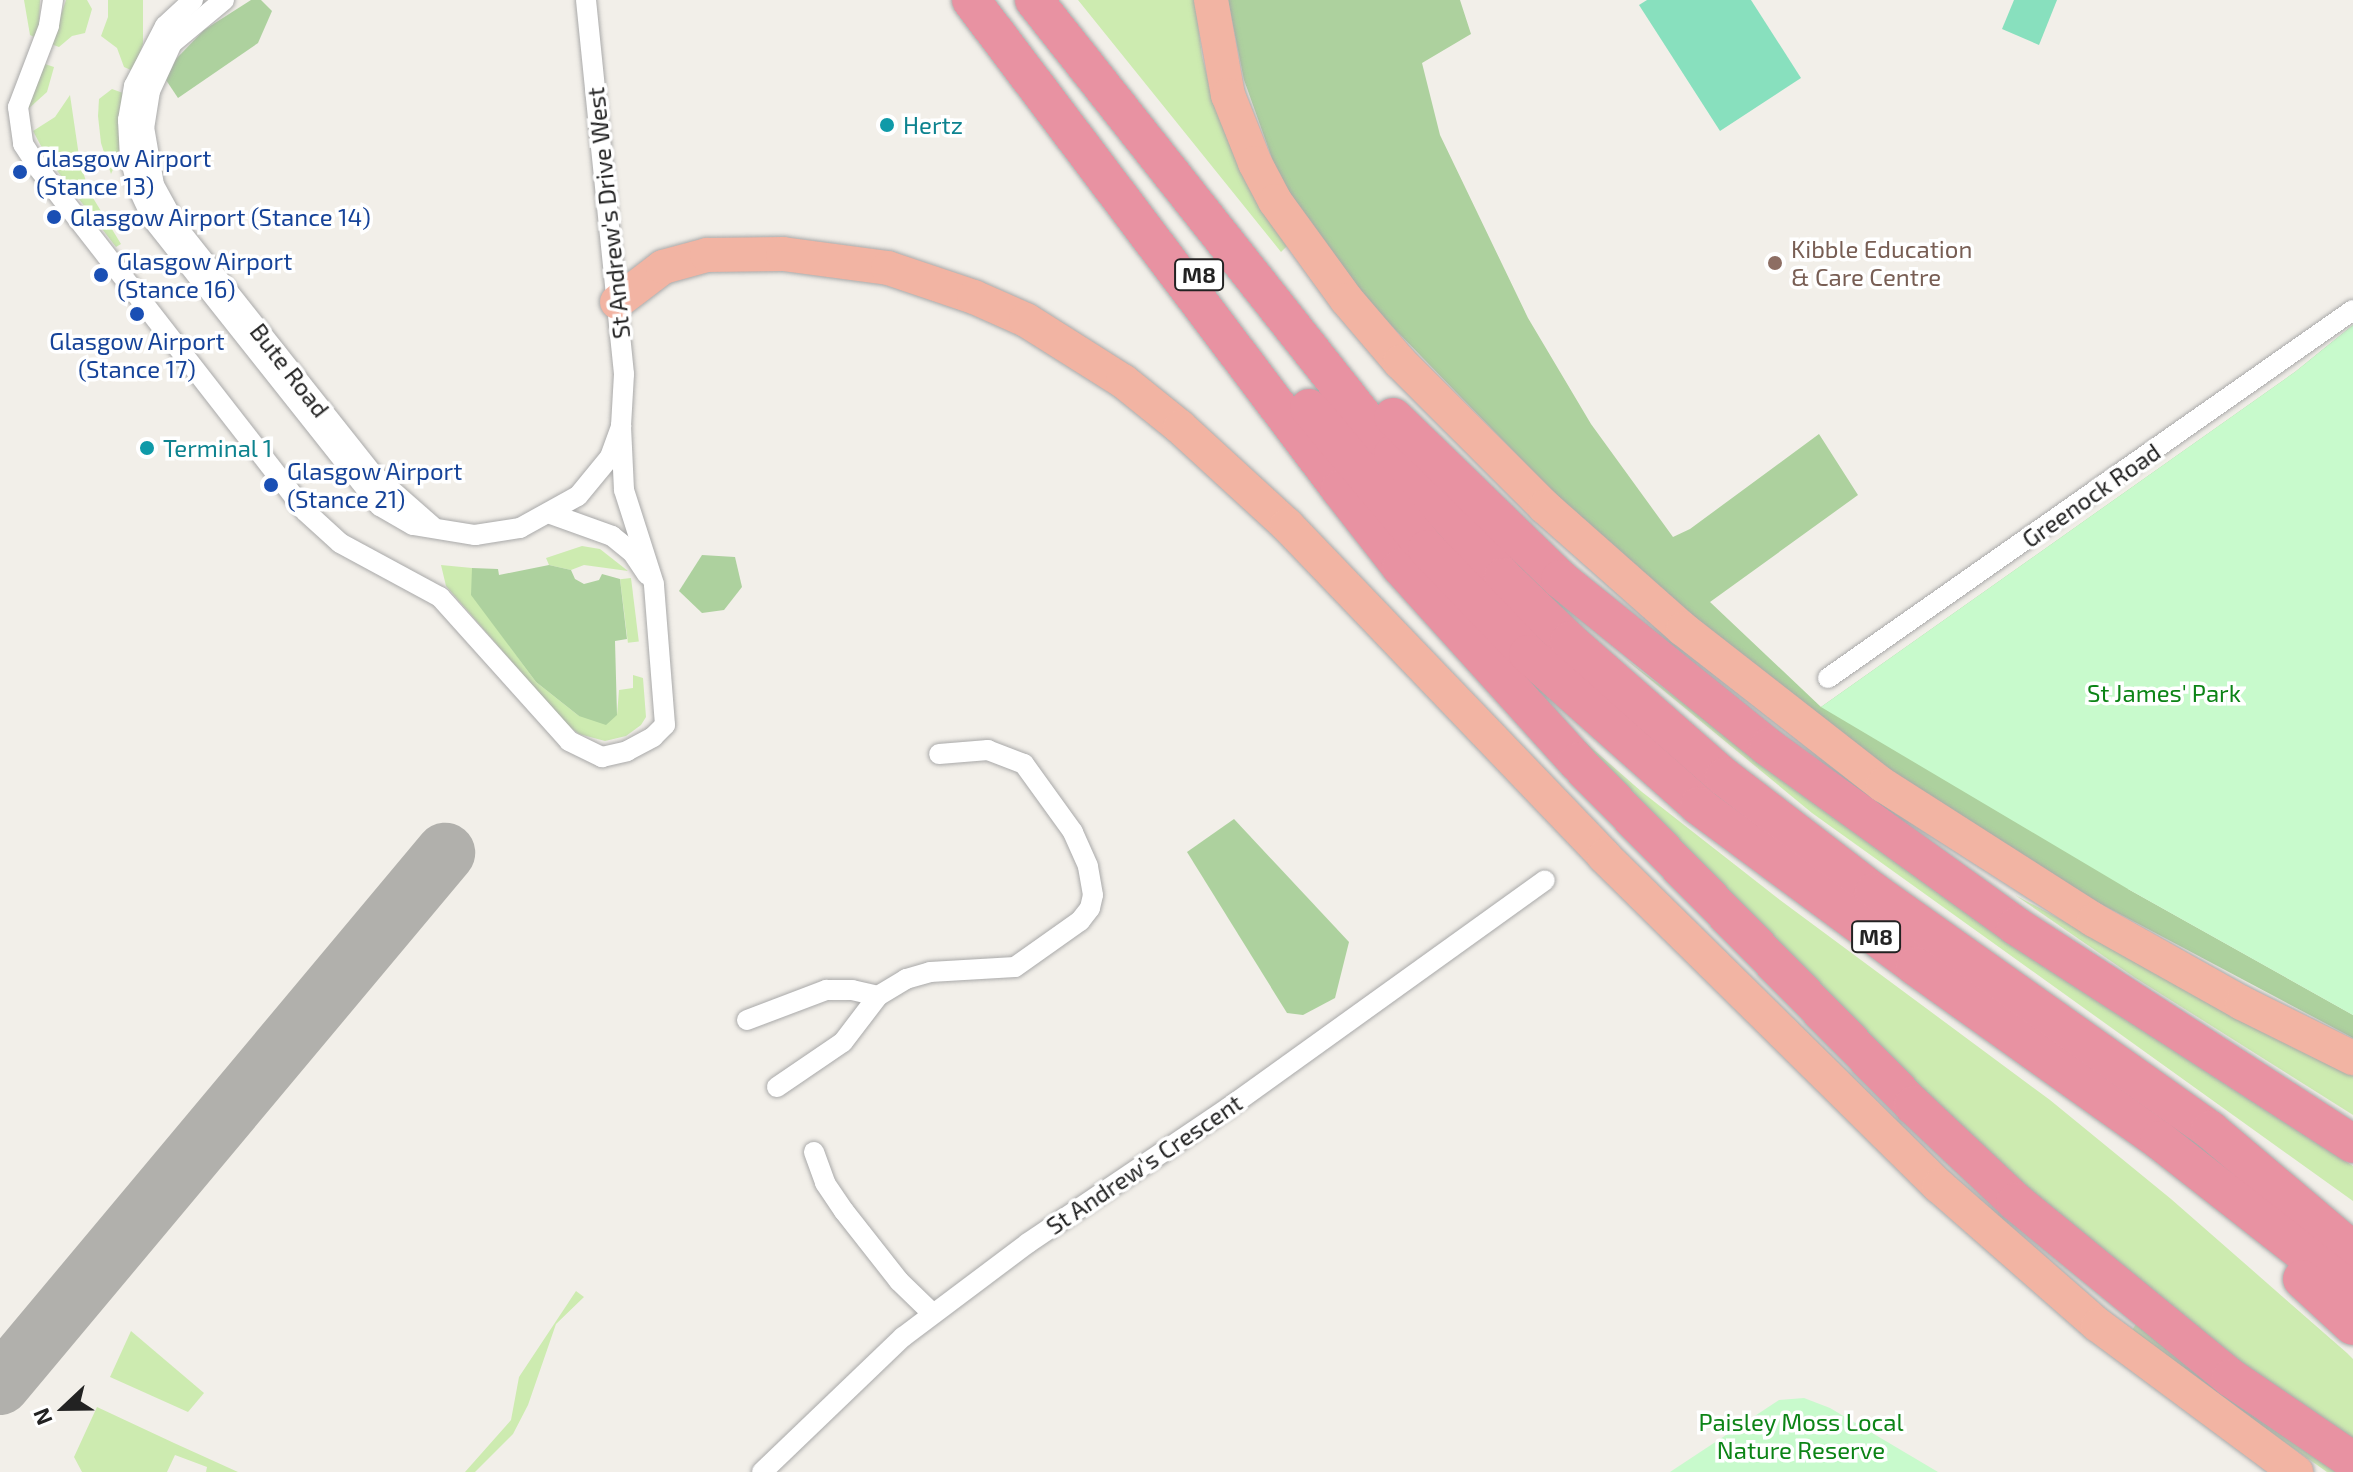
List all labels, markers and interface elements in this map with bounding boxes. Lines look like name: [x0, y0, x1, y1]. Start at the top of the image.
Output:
street label: St Andrew's Drive West: [580, 85, 636, 341]
place label: Hertz: [903, 111, 963, 139]
marker: Hertz: [878, 116, 896, 134]
place label: Glasgow Airport (Stance 13): [36, 144, 212, 200]
marker: Glasgow Airport (Stance 13): [11, 163, 29, 181]
place label: Glasgow Airport (Stance 14): [70, 203, 372, 231]
marker: Glasgow Airport (Stance 14): [45, 208, 63, 226]
place label: Kibble Education & Care Centre: [1791, 235, 1972, 291]
place label: Glasgow Airport (Stance 16): [117, 247, 293, 303]
marker: Kibble Education & Care Centre: [1766, 254, 1784, 272]
road number: M8: [1173, 257, 1225, 293]
marker: Glasgow Airport (Stance 16): [92, 266, 110, 284]
marker: Glasgow Airport (Stance 17): [128, 305, 146, 323]
street label: Bute Road: [244, 317, 336, 423]
place label: Glasgow Airport (Stance 17): [49, 327, 225, 383]
place label: Terminal 1: [163, 434, 273, 462]
street label: Greenock Road: [2016, 437, 2166, 553]
marker: Terminal 1: [138, 439, 156, 457]
place label: Glasgow Airport (Stance 21): [287, 457, 463, 513]
marker: Glasgow Airport (Stance 21): [262, 476, 280, 494]
park label: St James' Park: [2087, 679, 2241, 707]
road number: M8: [1850, 919, 1902, 955]
street label: St Andrew's Crescent: [1040, 1088, 1248, 1240]
north arrow: [24, 1368, 104, 1448]
text: N: [27, 1405, 57, 1429]
park label: Paisley Moss Local Nature Reserve: [1698, 1408, 1904, 1464]

